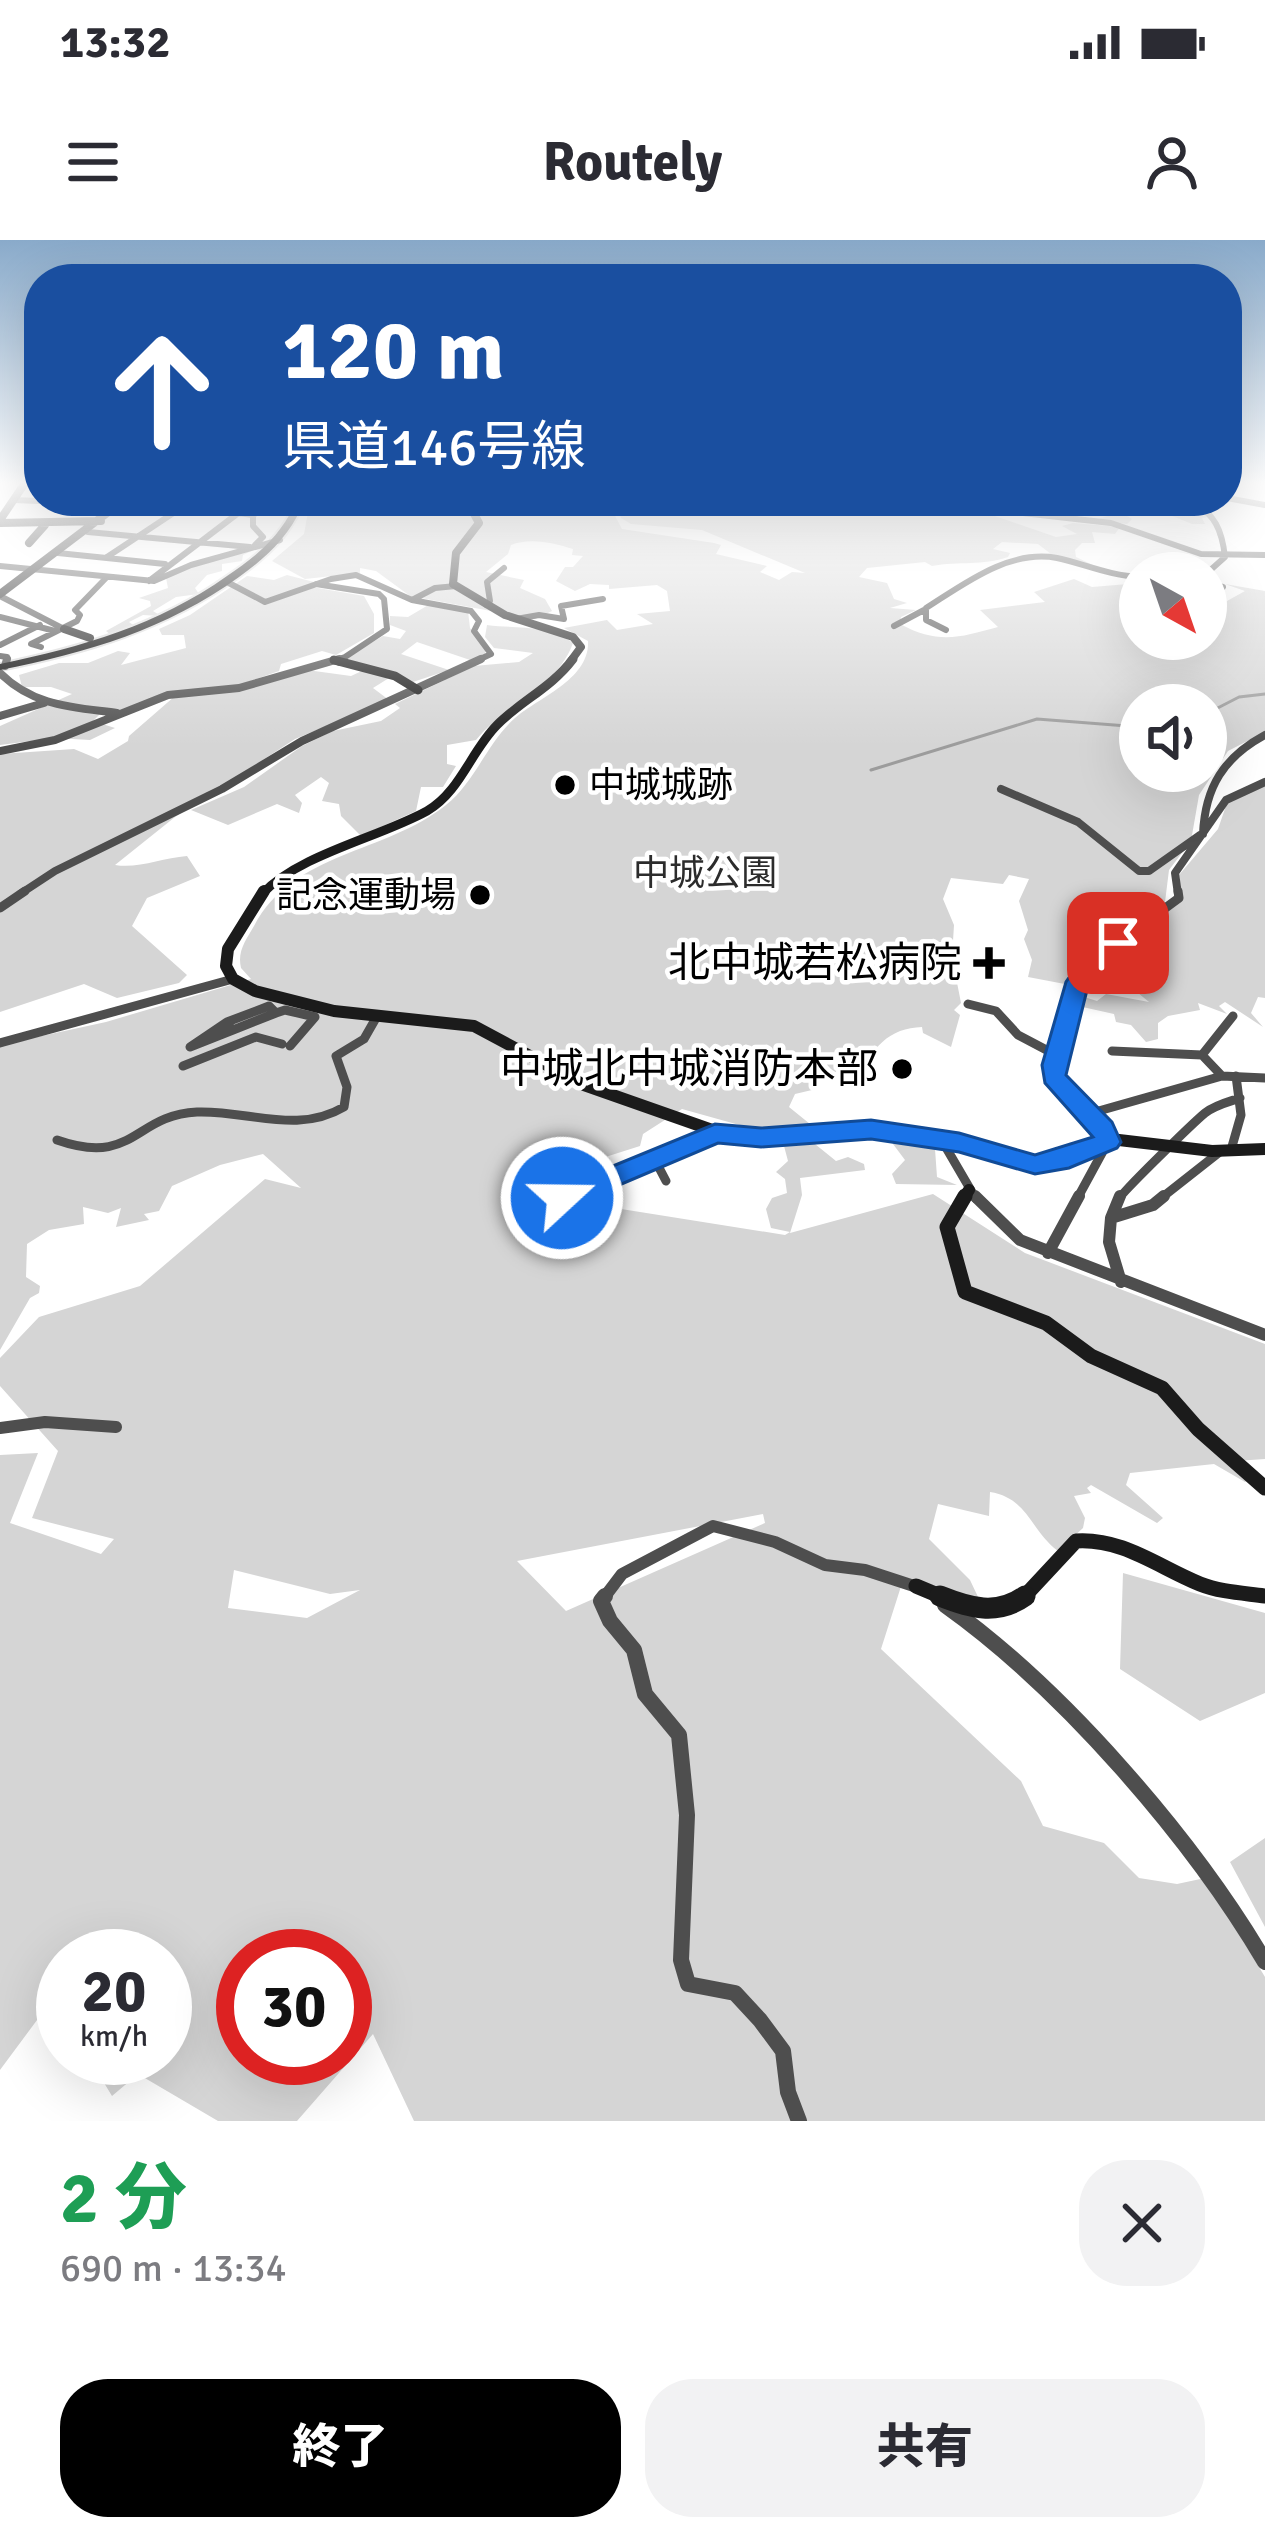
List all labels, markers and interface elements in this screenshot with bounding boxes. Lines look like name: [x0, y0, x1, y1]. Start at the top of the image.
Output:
text: 13:32: [60, 15, 170, 70]
icon: menu: [60, 129, 126, 195]
text: Routely: [543, 129, 722, 196]
icon: person: [1139, 129, 1205, 195]
text: 120 m: [282, 299, 504, 403]
icon: ahead: [84, 312, 240, 468]
text: 県道146号線: [282, 414, 585, 481]
north arrow: [1119, 552, 1227, 660]
map controls: [1119, 552, 1227, 792]
button: sound: [1119, 684, 1227, 792]
place label: 中城城跡: [589, 763, 733, 808]
marker: 中城城跡: [552, 772, 578, 798]
park label: 中城公園: [633, 851, 777, 896]
place label: 記念運動場: [276, 873, 456, 918]
marker: 記念運動場: [467, 882, 493, 908]
pin: [1067, 892, 1169, 994]
icon: arrive: [1085, 910, 1151, 976]
place label: 北中城若松病院: [668, 938, 962, 989]
marker: 北中城若松病院: [973, 947, 1005, 979]
place label: 中城北中城消防本部: [500, 1044, 878, 1095]
marker: 中城北中城消防本部: [889, 1056, 915, 1082]
position arrow: [499, 1135, 625, 1261]
speed limit sign: 30: [216, 1929, 372, 2085]
text: 20: [82, 1955, 146, 2029]
text: km/h: [80, 2018, 148, 2055]
text: 2 分: [60, 2154, 187, 2243]
button: close: [1079, 2160, 1205, 2286]
text: 690 m · 13:34: [60, 2244, 287, 2292]
button: 終了: [60, 2379, 621, 2517]
button: 共有: [645, 2379, 1205, 2517]

